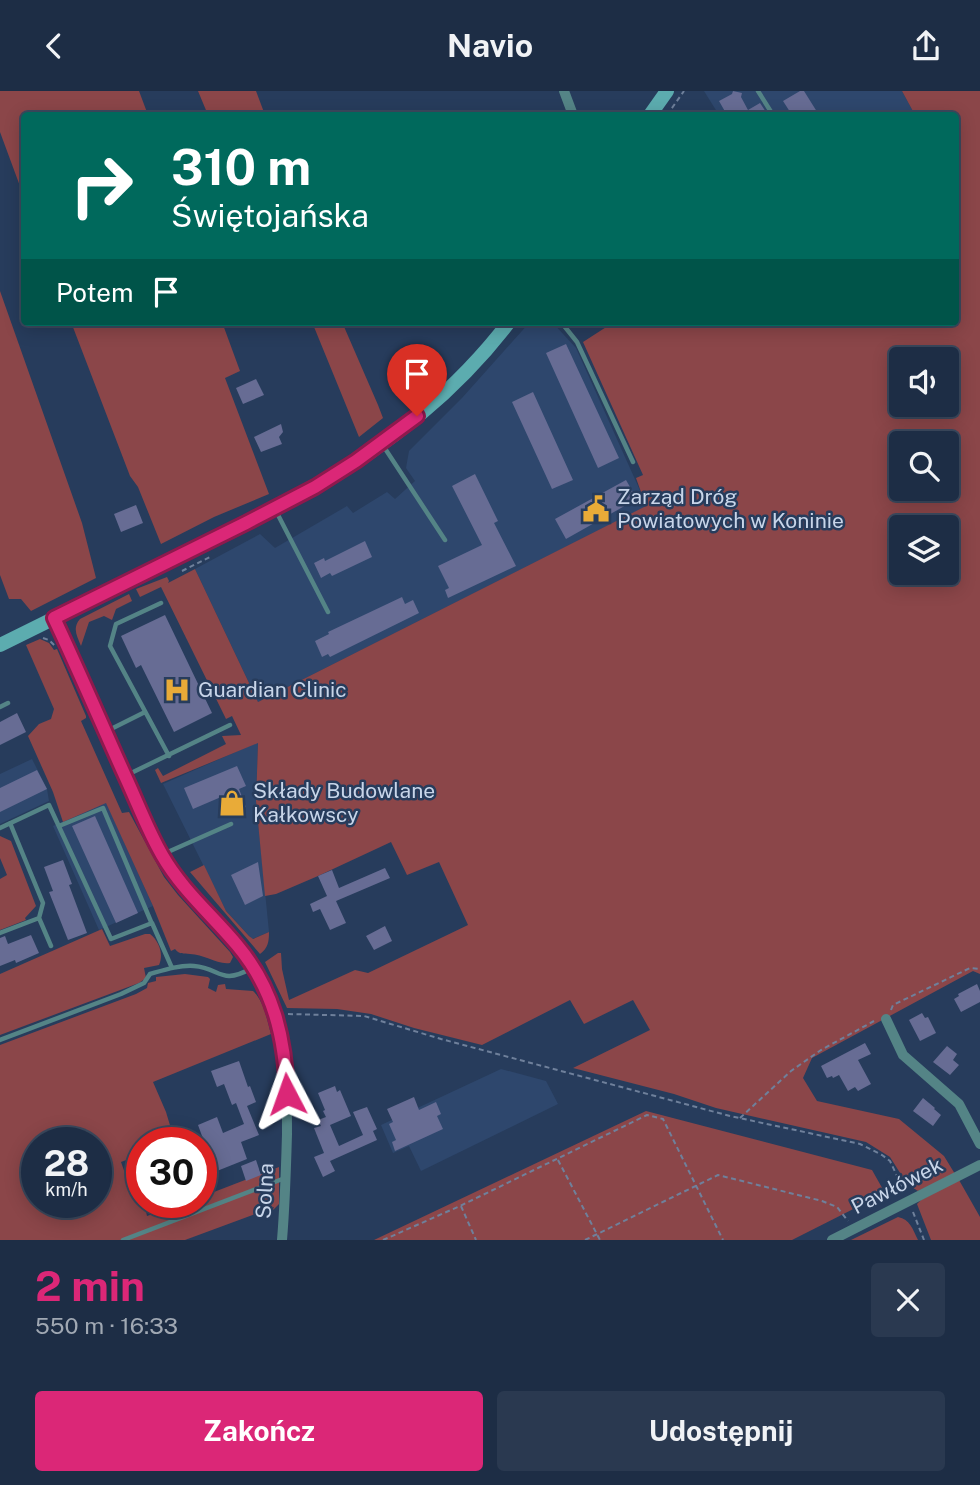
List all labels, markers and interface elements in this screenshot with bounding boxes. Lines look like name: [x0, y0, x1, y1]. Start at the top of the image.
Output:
icon: back: [35, 27, 73, 65]
text: Navio: [447, 27, 533, 64]
icon: share: [907, 27, 945, 65]
text: 310 m: [171, 138, 311, 196]
icon: right: [56, 140, 147, 231]
text: Świętojańska: [171, 197, 369, 234]
icon: arrive: [147, 273, 185, 311]
text: Potem: [56, 277, 133, 308]
pin: [387, 344, 447, 416]
map controls: [889, 347, 959, 585]
button: sound: [889, 347, 959, 417]
icon: arrive: [398, 355, 436, 393]
button: search: [889, 431, 959, 501]
place label: Zarząd Dróg Powiatowych w Koninie: [617, 484, 844, 533]
public building icon: Zarząd Dróg Powiatowych w Koninie: [581, 494, 611, 524]
button: layers: [889, 515, 959, 585]
hospital icon: Guardian Clinic: [162, 675, 192, 705]
place label: Guardian Clinic: [198, 677, 347, 702]
place label: Składy Budowlane Kałkowscy: [253, 778, 435, 827]
shop icon: Składy Budowlane Kałkowscy: [217, 788, 247, 818]
position arrow: [250, 1057, 324, 1131]
speed limit sign: 30: [126, 1127, 217, 1218]
text: 28: [44, 1143, 89, 1184]
street label: Pawłówek: [847, 1152, 947, 1219]
street label: Solna: [251, 1162, 278, 1220]
text: km/h: [45, 1179, 88, 1200]
text: 2 min: [35, 1261, 145, 1310]
button: close: [871, 1263, 945, 1337]
text: 550 m · 16:33: [35, 1312, 178, 1339]
button: Zakończ: [35, 1391, 483, 1471]
button: Udostępnij: [497, 1391, 945, 1471]

